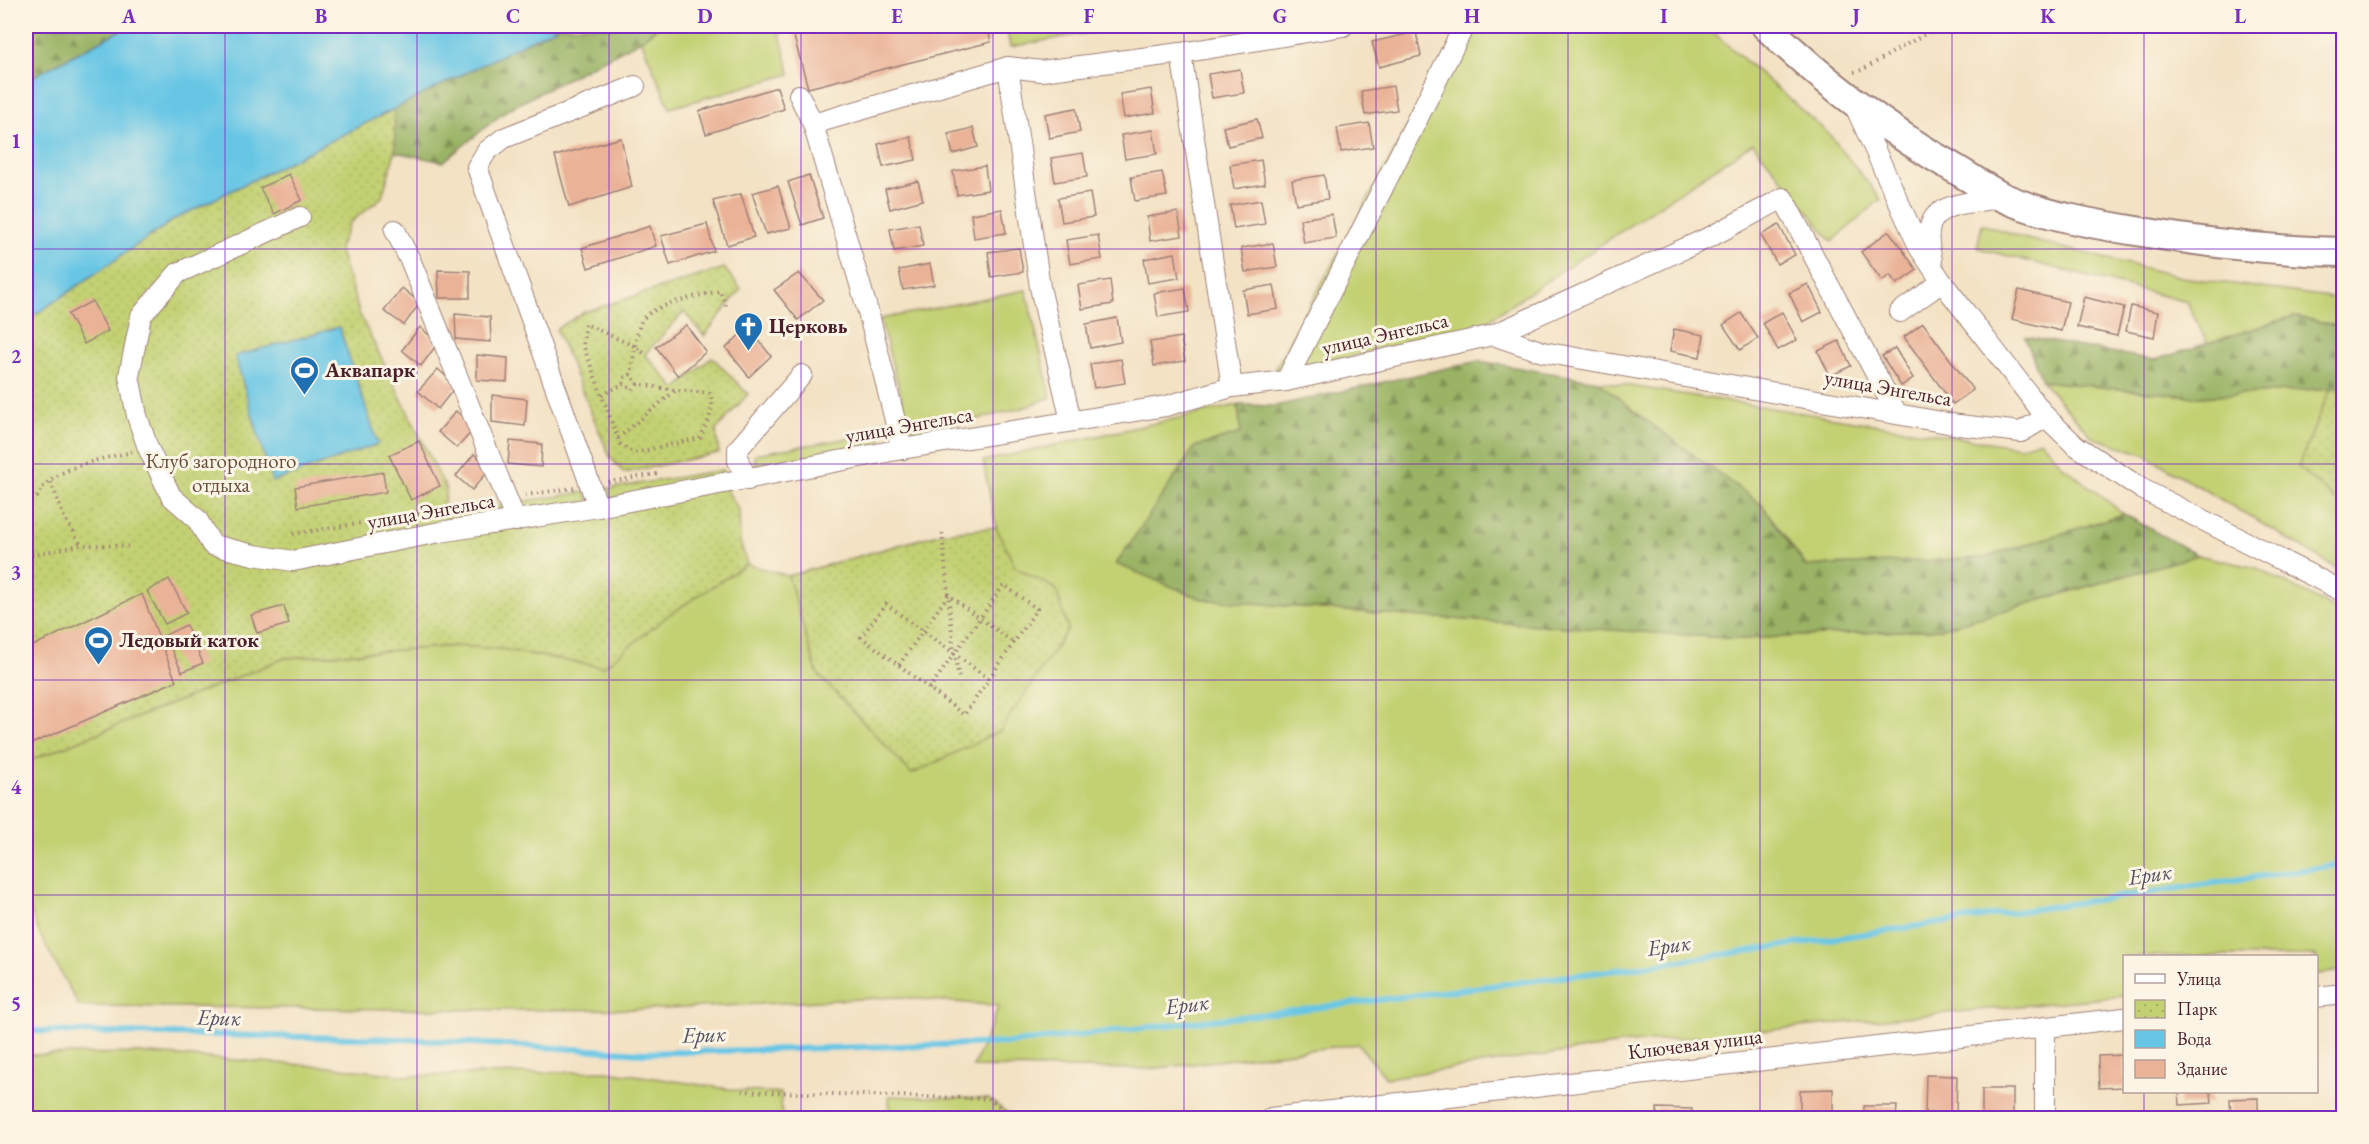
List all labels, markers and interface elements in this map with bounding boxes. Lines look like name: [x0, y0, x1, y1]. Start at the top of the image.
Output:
text: A: [121, 3, 137, 29]
text: B: [315, 3, 327, 29]
text: C: [506, 3, 520, 29]
text: D: [697, 3, 713, 29]
text: E: [891, 3, 903, 29]
text: F: [1084, 3, 1095, 29]
text: G: [1273, 3, 1287, 29]
text: H: [1464, 3, 1480, 29]
text: I: [1660, 3, 1668, 29]
text: J: [1850, 3, 1860, 29]
text: K: [2040, 3, 2056, 29]
text: L: [2234, 3, 2246, 29]
text: 1: [11, 128, 21, 154]
street label: улица Энгельса: [1319, 306, 1451, 361]
church icon: Церковь: [732, 310, 764, 352]
place label: Церковь: [769, 312, 848, 339]
text: 2: [11, 343, 22, 369]
sports icon: Аквапарк: [288, 354, 320, 396]
place label: Аквапарк: [324, 356, 416, 383]
street label: улица Энгельса: [1822, 363, 1954, 412]
street label: улица Энгельса: [843, 400, 975, 449]
park label: Клуб загородного отдыха: [145, 447, 297, 498]
street label: улица Энгельса: [365, 486, 497, 535]
text: 3: [11, 559, 21, 585]
sports icon: Ледовый каток: [82, 624, 114, 666]
place label: Ледовый каток: [119, 626, 259, 653]
text: 4: [11, 774, 22, 800]
water label: Ерик: [2125, 857, 2174, 892]
water label: Ерик: [1644, 928, 1693, 963]
legend: [2123, 955, 2318, 1093]
text: Улица: [2176, 967, 2222, 990]
water label: Ерик: [1163, 987, 1211, 1022]
text: 5: [11, 990, 21, 1016]
text: Парк: [2177, 997, 2217, 1020]
water label: Ерик: [196, 1003, 242, 1032]
water label: Ерик: [681, 1019, 727, 1050]
street label: Ключевая улица: [1626, 1022, 1764, 1065]
text: Вода: [2177, 1027, 2212, 1050]
text: Здание: [2177, 1057, 2227, 1080]

